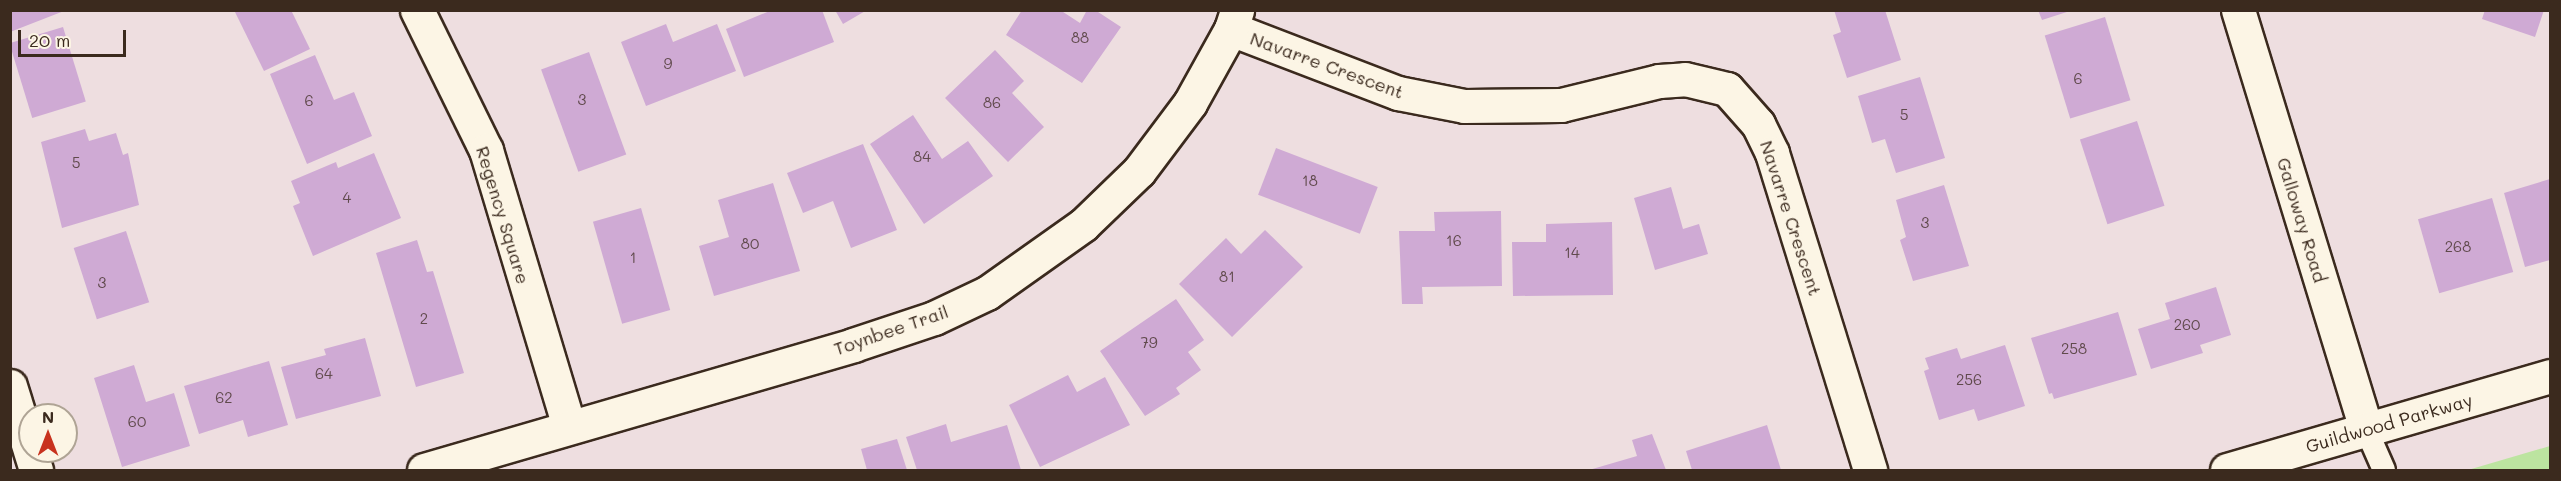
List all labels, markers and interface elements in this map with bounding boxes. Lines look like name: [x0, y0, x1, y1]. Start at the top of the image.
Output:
scale bar: [21, 18, 129, 56]
street label: Navarre Crescent: [1247, 27, 1407, 103]
text: 20 m: [29, 28, 70, 52]
house number: 88: [1071, 29, 1089, 47]
house number: 9: [664, 55, 672, 73]
house number: 6: [2073, 70, 2083, 88]
house number: 3: [578, 91, 586, 109]
house number: 6: [304, 92, 314, 110]
house number: 86: [983, 94, 1001, 112]
house number: 5: [1900, 106, 1908, 124]
street label: Navarre Crescent: [1756, 138, 1826, 298]
street label: Regency Square: [472, 144, 534, 286]
house number: 84: [913, 148, 931, 166]
house number: 5: [72, 154, 80, 172]
street label: Galloway Road: [2273, 155, 2331, 285]
house number: 18: [1302, 172, 1318, 190]
house number: 4: [343, 189, 351, 207]
house number: 3: [1921, 214, 1929, 232]
house number: 16: [1446, 232, 1462, 250]
house number: 80: [741, 235, 759, 253]
house number: 268: [2445, 238, 2471, 256]
house number: 14: [1564, 244, 1580, 262]
house number: 1: [630, 249, 636, 267]
house number: 81: [1219, 268, 1235, 286]
house number: 3: [98, 274, 106, 292]
street label: Toynbee Trail: [831, 300, 951, 360]
house number: 2: [420, 310, 428, 328]
house number: 260: [2174, 316, 2200, 334]
house number: 79: [1140, 334, 1158, 352]
house number: 258: [2061, 340, 2087, 358]
house number: 64: [315, 365, 333, 383]
house number: 256: [1956, 371, 1982, 389]
house number: 62: [215, 389, 233, 407]
street label: Guildwood Parkway: [2303, 389, 2475, 457]
north arrow: [18, 403, 78, 463]
text: N: [42, 406, 54, 427]
house number: 60: [128, 413, 146, 431]

